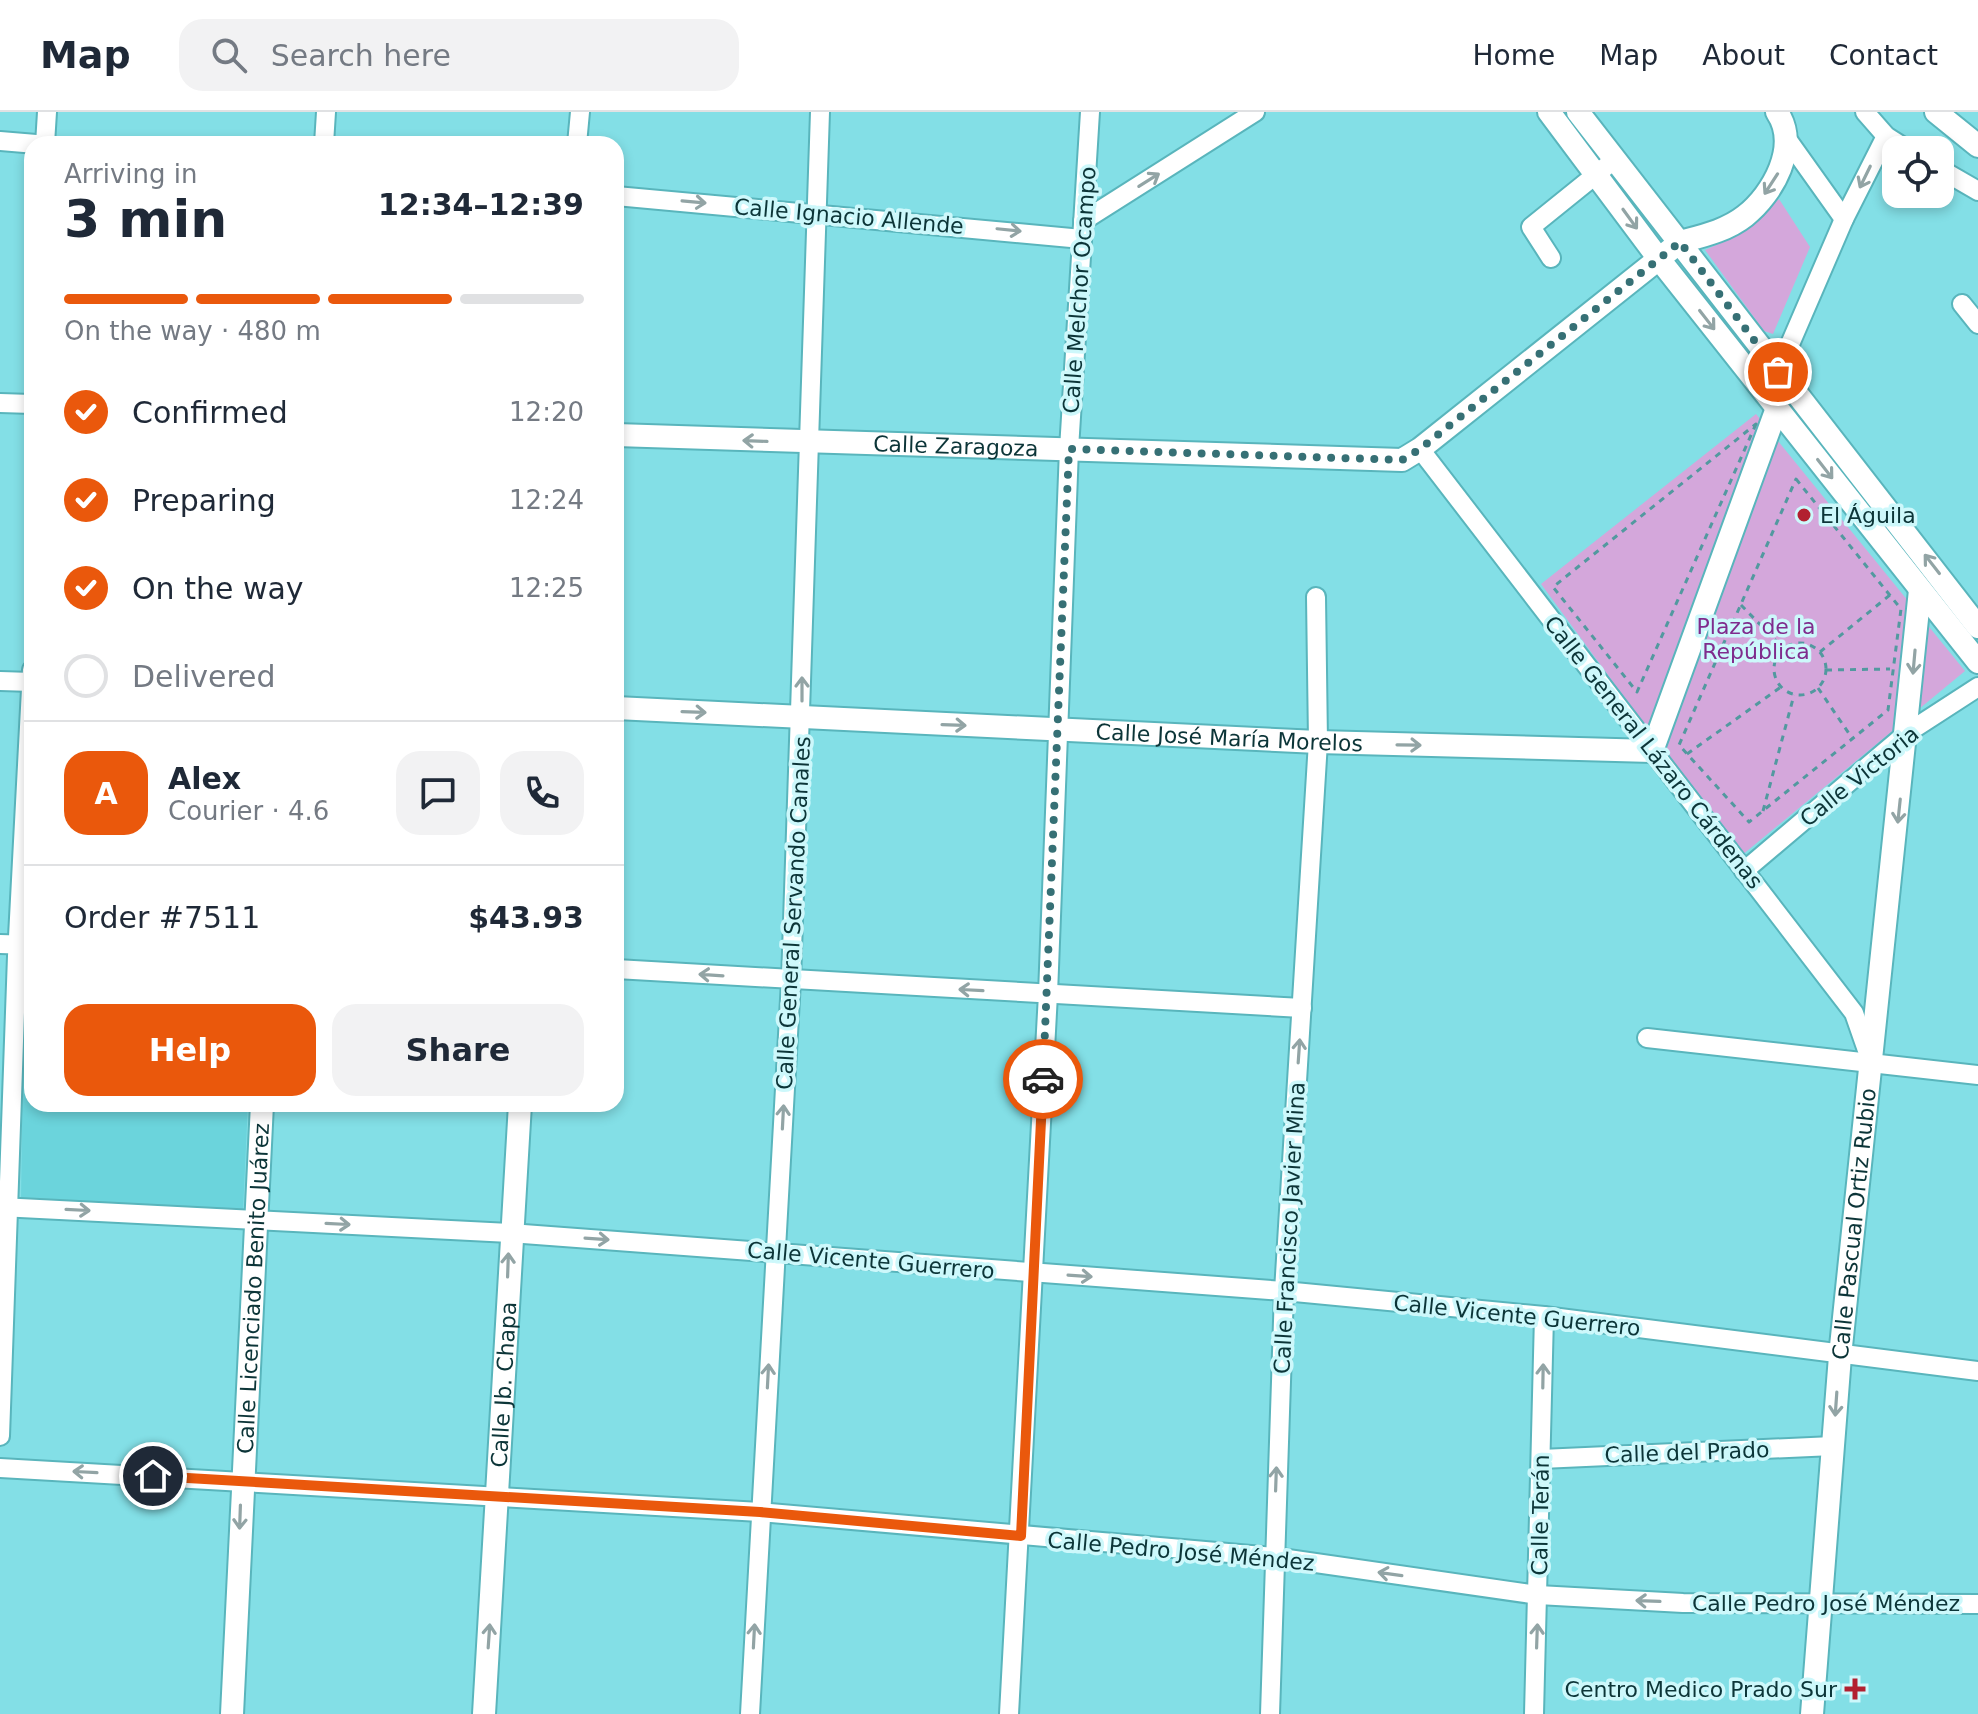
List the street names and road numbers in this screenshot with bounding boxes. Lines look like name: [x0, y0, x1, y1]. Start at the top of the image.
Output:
street label: Calle Melchor Ocampo: [1058, 166, 1101, 414]
street label: Calle Ignacio Allende: [733, 194, 965, 239]
street label: Calle Zaragoza: [873, 431, 1039, 461]
street label: Calle General Lázaro Cárdenas: [1539, 611, 1768, 894]
street label: Calle José María Morelos: [1095, 719, 1363, 756]
street label: Calle Victoria: [1795, 721, 1924, 832]
street label: Calle General Servando Canales: [772, 736, 815, 1090]
street label: Calle Francisco Javier Mina: [1269, 1081, 1310, 1375]
street label: Calle Pascual Ortiz Rubio: [1828, 1087, 1881, 1361]
street label: Calle Licenciado Benito Juárez: [233, 1122, 274, 1455]
street label: Calle Vicente Guerrero: [746, 1237, 996, 1284]
street label: Calle Vicente Guerrero: [1392, 1290, 1642, 1341]
street label: Calle Jb. Chapa: [487, 1301, 521, 1468]
street label: Calle del Prado: [1604, 1437, 1770, 1468]
street label: Calle Terán: [1527, 1454, 1554, 1576]
street label: Calle Pedro José Méndez: [1046, 1527, 1316, 1576]
street label: Calle Pedro José Méndez: [1692, 1591, 1960, 1616]

